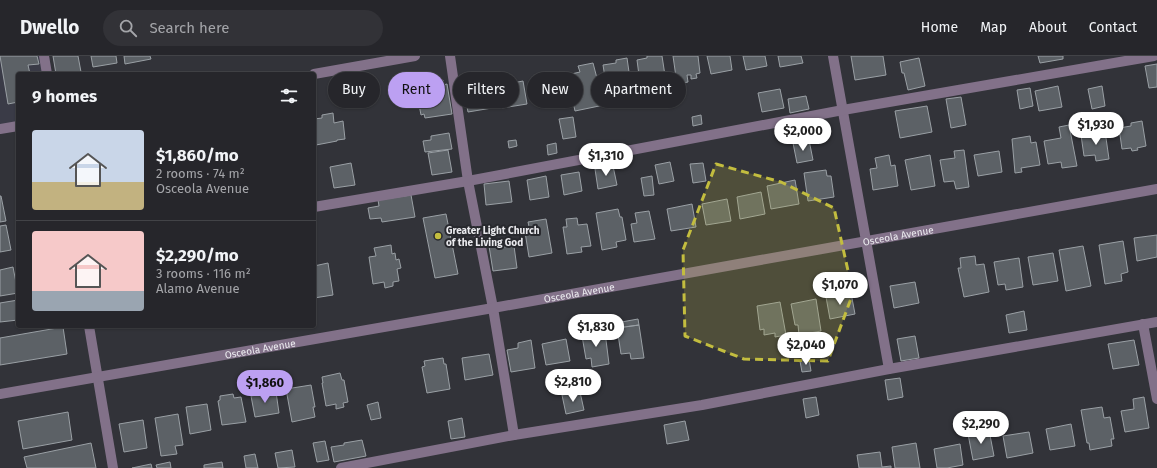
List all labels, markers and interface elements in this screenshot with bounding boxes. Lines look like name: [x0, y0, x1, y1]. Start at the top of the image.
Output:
search box: [103, 10, 383, 46]
text: Dwello: [20, 16, 79, 39]
icon: search: [117, 17, 139, 39]
text: Search here: [149, 19, 230, 37]
text: Home: [921, 19, 958, 36]
text: Map: [980, 19, 1007, 36]
text: About: [1029, 19, 1067, 36]
text: Contact: [1089, 19, 1137, 36]
chip: Buy: [328, 72, 380, 108]
chip: Rent: [388, 72, 445, 108]
chip: Filters: [453, 72, 519, 108]
chip: New: [527, 72, 583, 108]
chip: Apartment: [591, 72, 686, 108]
icon: filters: [278, 85, 300, 107]
text: 9 homes: [32, 86, 97, 107]
pin: $1,930: [1063, 112, 1129, 146]
text: $1,930: [1078, 117, 1114, 132]
pin: $2,000: [770, 118, 836, 152]
text: $2,000: [783, 123, 823, 138]
pin: $1,310: [573, 143, 639, 177]
text: $1,860/mo: [156, 145, 239, 166]
icon: home: [64, 146, 112, 194]
text: $1,310: [588, 148, 624, 163]
text: 2 rooms · 74 m²: [156, 166, 245, 181]
text: Osceola Avenue: [156, 181, 249, 196]
street label: Osceola Avenue: [862, 224, 935, 249]
place label: Greater Light Church of the Living God: [446, 225, 540, 249]
marker: Greater Light Church of the Living God: [433, 231, 443, 241]
text: $2,290/mo: [156, 245, 239, 266]
icon: home: [64, 247, 112, 295]
text: 3 rooms · 116 m²: [156, 266, 251, 281]
pin: $1,070: [807, 272, 873, 306]
text: $1,070: [822, 277, 858, 292]
text: Alamo Avenue: [156, 281, 240, 296]
street label: Osceola Avenue: [543, 281, 616, 306]
pin: $1,830: [563, 314, 629, 348]
text: $1,830: [577, 319, 615, 334]
pin: $2,040: [773, 332, 839, 366]
text: $2,040: [786, 337, 826, 352]
street label: Osceola Avenue: [224, 338, 297, 362]
pin: $2,810: [540, 369, 606, 403]
pin: $1,860: [232, 370, 298, 404]
text: $2,810: [554, 374, 592, 389]
text: $1,860: [246, 375, 284, 390]
pin: $2,290: [948, 411, 1014, 445]
text: $2,290: [962, 416, 1000, 431]

